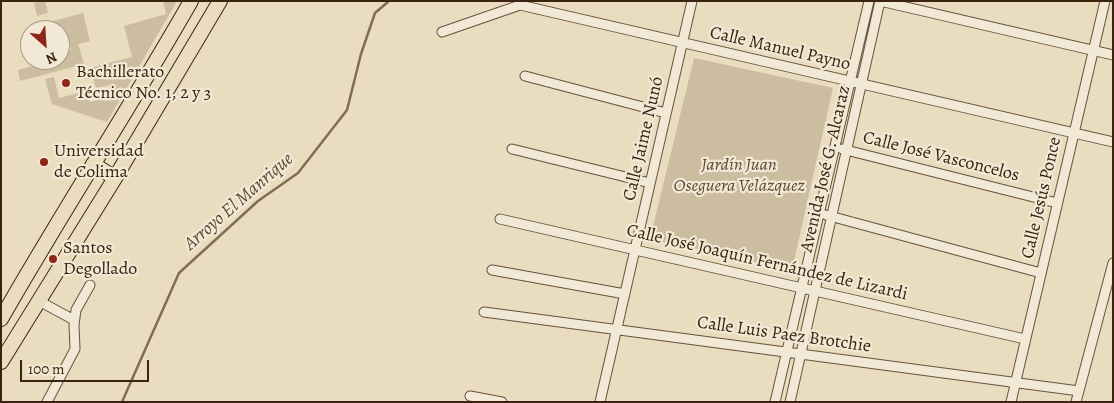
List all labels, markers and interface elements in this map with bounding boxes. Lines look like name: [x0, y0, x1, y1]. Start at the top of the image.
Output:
north arrow: [20, 20, 70, 70]
street label: Calle Manuel Payno: [708, 22, 852, 76]
text: N: [43, 47, 60, 69]
place label: Bachillerato Técnico No. 1, 2 y 3: [76, 62, 211, 104]
street label: Calle Jaime Nunó: [619, 75, 669, 203]
marker: Bachillerato Técnico No. 1, 2 y 3: [60, 77, 72, 89]
street label: Avenida José G. Alcaraz: [796, 84, 856, 254]
street label: Calle José Vasconcelos: [861, 127, 1021, 187]
street label: Calle Jesús Ponce: [1017, 135, 1067, 261]
place label: Universidad de Colima: [54, 141, 144, 183]
water label: Arroyo El Manrique: [180, 148, 298, 256]
park label: Jardín Juan Oseguera Velázquez: [673, 155, 805, 198]
marker: Universidad de Colima: [38, 156, 50, 168]
street label: Calle José Joaquín Fernández de Lizardi: [624, 220, 910, 306]
place label: Santos Degollado: [63, 238, 137, 280]
marker: Santos Degollado: [47, 253, 59, 265]
street label: Calle Luis Paez Brotchie: [696, 312, 872, 358]
scale bar: [22, 350, 151, 382]
text: 100 m: [28, 359, 65, 379]

